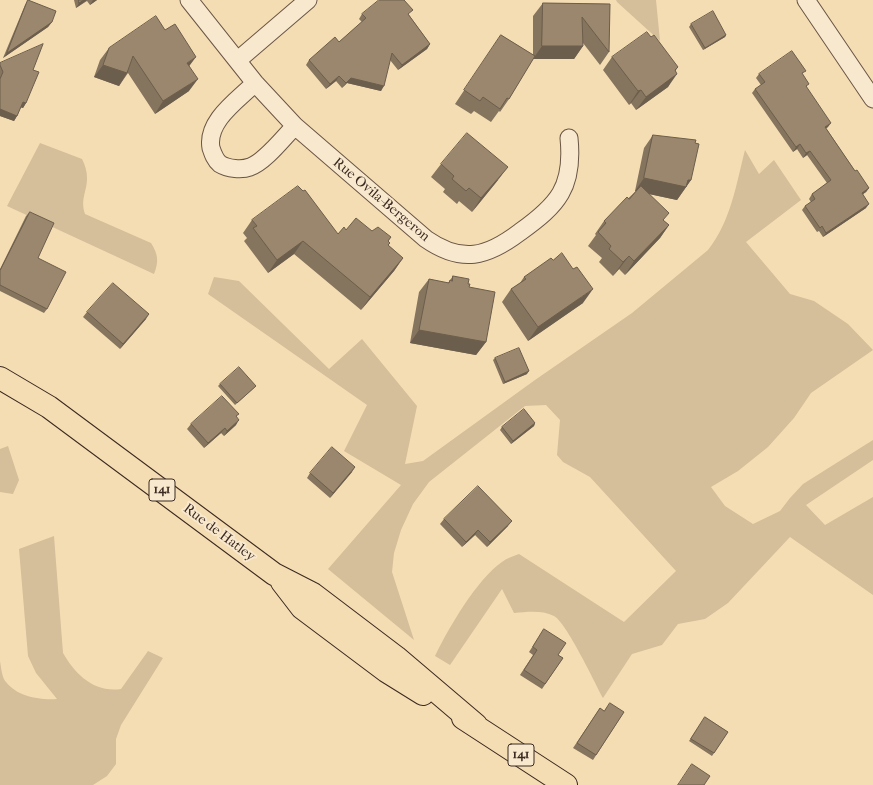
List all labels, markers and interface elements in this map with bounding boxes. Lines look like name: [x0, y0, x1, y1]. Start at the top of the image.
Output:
street label: Rue Ovila-Bergeron: [329, 155, 433, 245]
road number: 141: [149, 479, 175, 501]
street label: Rue de Hatley: [180, 500, 258, 566]
road number: 141: [508, 744, 534, 766]

